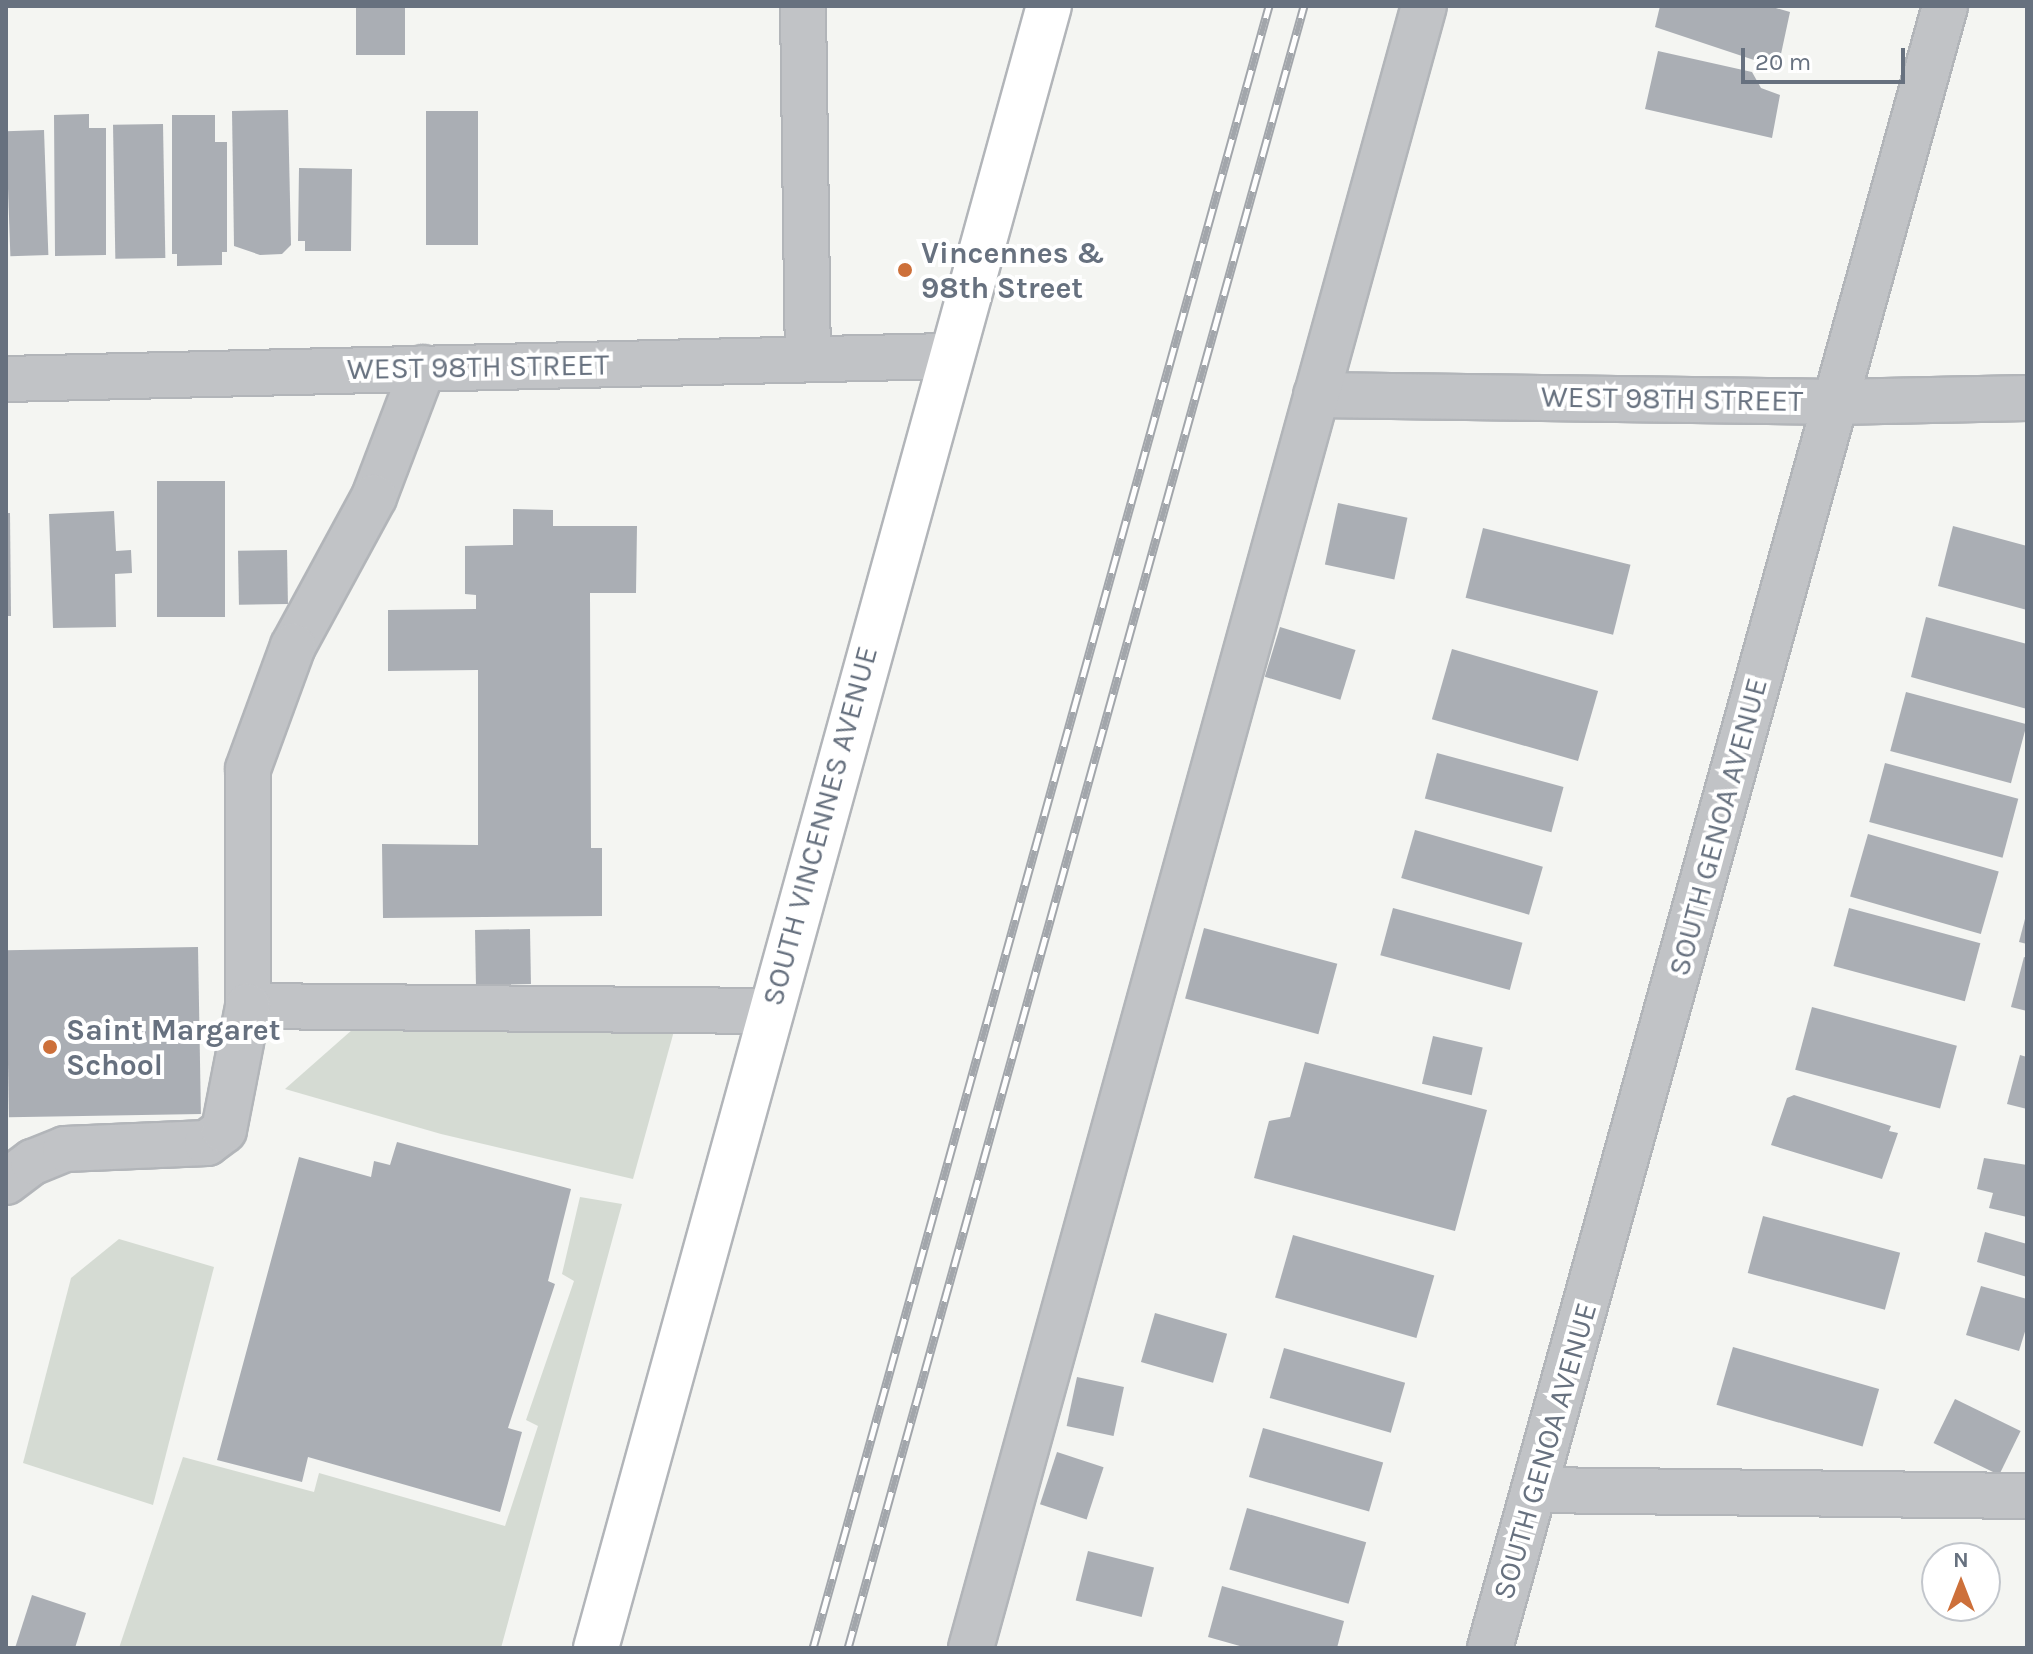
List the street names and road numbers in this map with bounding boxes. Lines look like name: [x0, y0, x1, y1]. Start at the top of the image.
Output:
street label: WEST 98TH STREET: [347, 347, 609, 387]
street label: WEST 98TH STREET: [1541, 379, 1803, 419]
street label: SOUTH VINCENNES AVENUE: [755, 642, 885, 1010]
street label: SOUTH GENOA AVENUE: [1661, 674, 1775, 980]
street label: SOUTH GENOA AVENUE: [1485, 1299, 1605, 1603]

